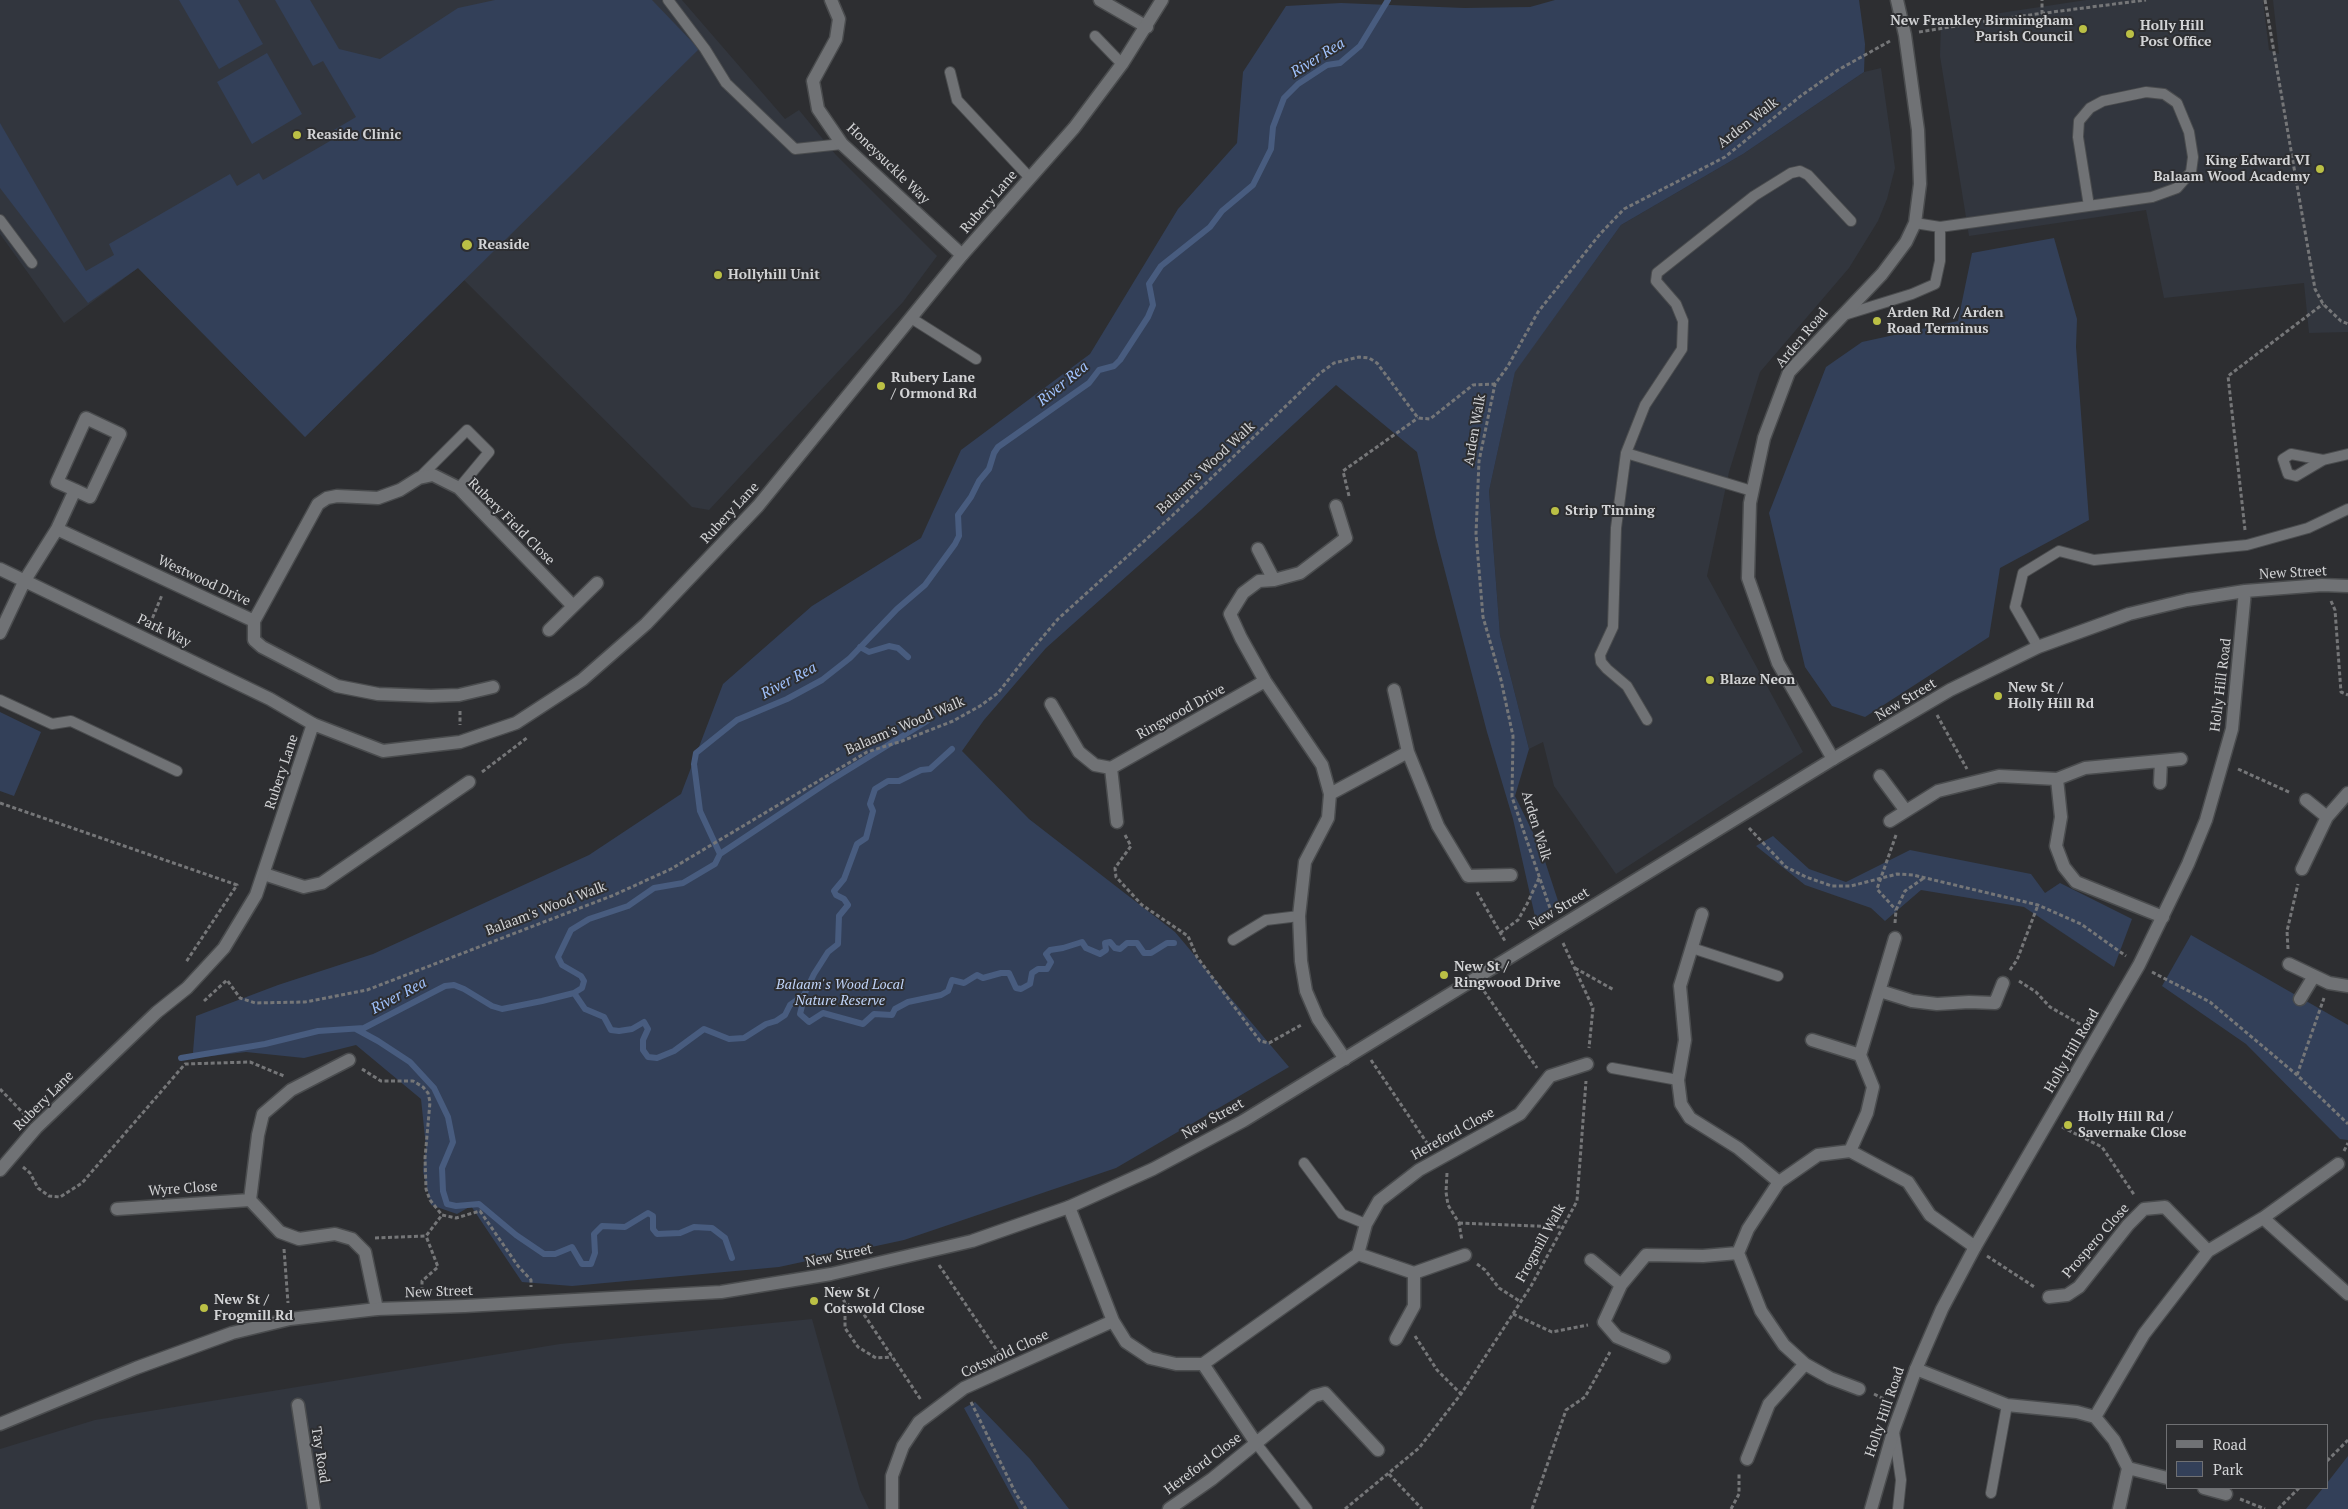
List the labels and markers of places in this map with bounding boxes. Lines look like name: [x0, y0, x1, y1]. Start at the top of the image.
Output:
place label: New Frankley Birmimgham Parish Council: [1890, 13, 2073, 46]
place label: Holly Hill Post Office: [2140, 18, 2212, 50]
marker: New Frankley Birmimgham Parish Council: [2077, 23, 2089, 35]
marker: Holly Hill Post Office: [2124, 28, 2136, 40]
place label: Reaside Clinic: [307, 127, 401, 143]
marker: Reaside Clinic: [291, 129, 303, 141]
place label: King Edward VI Balaam Wood Academy: [2153, 153, 2310, 186]
marker: King Edward VI Balaam Wood Academy: [2314, 163, 2326, 175]
place label: Reaside: [478, 237, 530, 253]
marker: Reaside: [460, 238, 474, 252]
place label: Hollyhill Unit: [728, 267, 820, 283]
marker: Hollyhill Unit: [712, 269, 724, 281]
place label: Arden Rd / Arden Road Terminus: [1887, 305, 2004, 338]
marker: Arden Rd / Arden Road Terminus: [1871, 315, 1883, 327]
place label: Rubery Lane / Ormond Rd: [891, 370, 977, 402]
marker: Rubery Lane / Ormond Rd: [875, 380, 887, 392]
place label: Strip Tinning: [1565, 503, 1655, 519]
marker: Strip Tinning: [1549, 505, 1561, 517]
place label: Blaze Neon: [1720, 672, 1795, 688]
marker: Blaze Neon: [1704, 674, 1716, 686]
place label: New St / Holly Hill Rd: [2008, 680, 2094, 712]
marker: New St / Holly Hill Rd: [1992, 690, 2004, 702]
place label: New St / Ringwood Drive: [1454, 959, 1561, 992]
marker: New St / Ringwood Drive: [1438, 969, 1450, 981]
place label: Holly Hill Rd / Savernake Close: [2078, 1109, 2186, 1142]
marker: Holly Hill Rd / Savernake Close: [2062, 1119, 2074, 1131]
place label: New St / Cotswold Close: [824, 1285, 925, 1318]
place label: New St / Frogmill Rd: [214, 1292, 293, 1324]
marker: New St / Cotswold Close: [808, 1295, 820, 1307]
marker: New St / Frogmill Rd: [198, 1302, 210, 1314]

